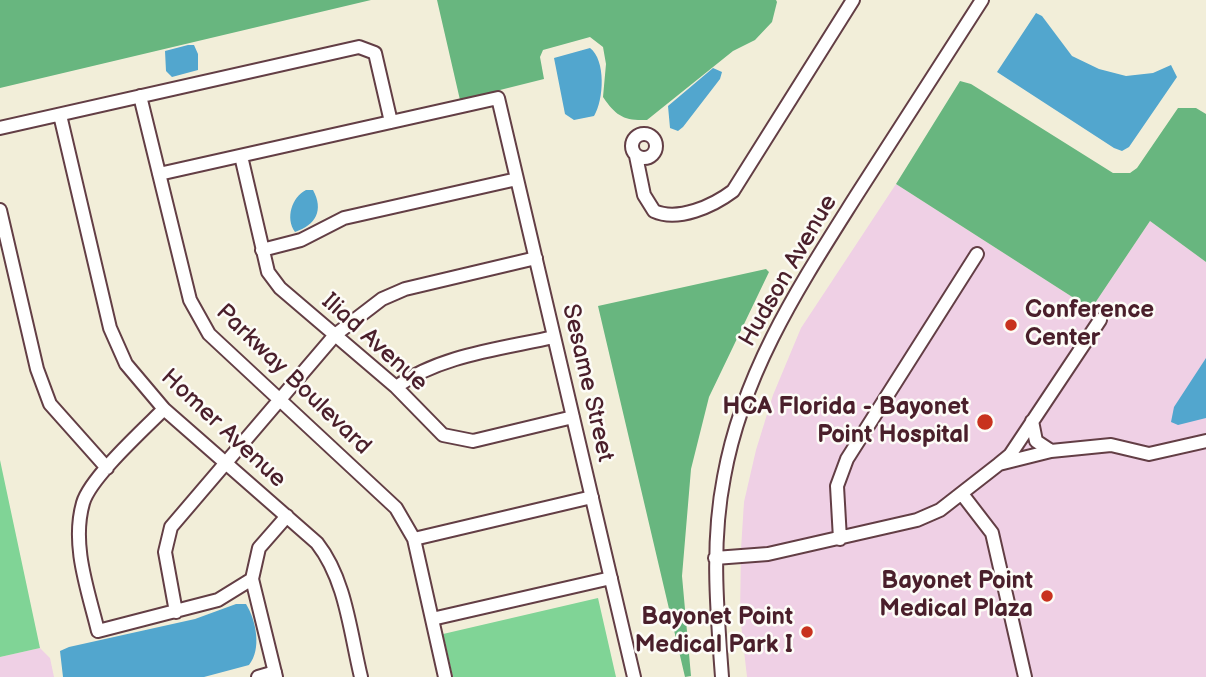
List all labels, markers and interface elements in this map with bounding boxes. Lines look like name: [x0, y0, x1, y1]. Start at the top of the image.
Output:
street label: Hudson Avenue: [734, 190, 844, 352]
street label: Iliad Avenue: [315, 288, 433, 398]
place label: Conference Center: [1025, 297, 1154, 353]
street label: Parkway Boulevard: [210, 299, 376, 461]
street label: Sesame Street: [555, 301, 619, 465]
marker: Conference Center: [1003, 317, 1019, 333]
street label: Homer Avenue: [154, 364, 292, 494]
place label: HCA Florida - Bayonet Point Hospital: [723, 394, 969, 450]
marker: HCA Florida - Bayonet Point Hospital: [975, 412, 995, 432]
place label: Bayonet Point Medical Plaza: [879, 568, 1033, 624]
marker: Bayonet Point Medical Plaza: [1039, 588, 1055, 604]
place label: Bayonet Point Medical Park I: [635, 604, 793, 660]
marker: Bayonet Point Medical Park I: [799, 624, 815, 640]

